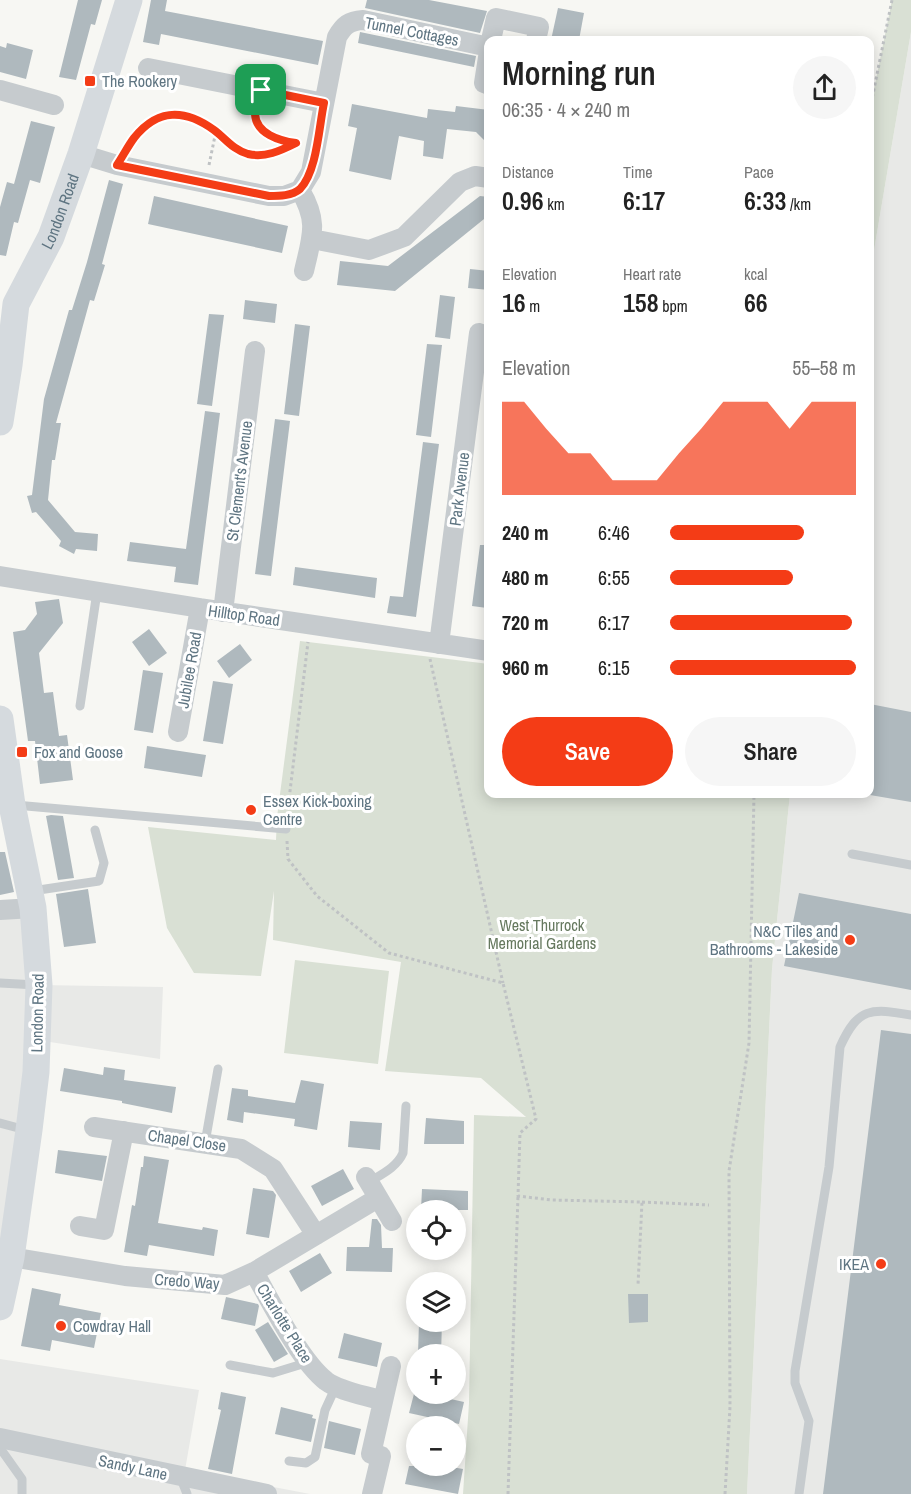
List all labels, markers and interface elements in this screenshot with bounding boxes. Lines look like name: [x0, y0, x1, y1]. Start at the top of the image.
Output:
street label: Tunnel Cottages: [363, 11, 461, 51]
text: Morning run: [502, 51, 656, 95]
button: share: [793, 56, 856, 119]
pin: [235, 64, 286, 115]
place label: The Rookery: [102, 70, 178, 92]
icon: arrive: [244, 73, 277, 106]
marker: The Rookery: [83, 74, 97, 88]
text: 06:35 · 4 × 240 m: [502, 96, 630, 123]
text: Distance: [502, 161, 554, 183]
text: Time: [623, 161, 653, 183]
text: Pace: [744, 161, 774, 183]
street label: London Road: [36, 171, 84, 253]
text: 0.96: [502, 183, 544, 218]
text: 6:17: [623, 183, 665, 218]
text: 6:33: [744, 183, 786, 218]
text: km: [544, 193, 565, 215]
text: /km: [786, 193, 811, 215]
text: Elevation: [502, 263, 557, 285]
text: Heart rate: [623, 263, 681, 285]
text: kcal: [744, 263, 767, 285]
text: 16: [502, 285, 526, 320]
text: 158: [623, 285, 659, 320]
text: 66: [744, 285, 768, 320]
text: m: [526, 295, 540, 317]
text: bpm: [659, 295, 688, 317]
text: Elevation: [502, 354, 570, 381]
text: 55–58 m: [792, 354, 856, 381]
street label: St Clement's Avenue: [221, 420, 257, 542]
street label: Park Avenue: [444, 451, 474, 527]
text: 240 m: [502, 519, 549, 546]
text: 6:46: [598, 519, 630, 546]
text: 480 m: [502, 564, 549, 591]
text: 6:55: [598, 564, 630, 591]
street label: Hilltop Road: [207, 599, 281, 631]
text: 720 m: [502, 609, 549, 636]
text: 6:17: [598, 609, 630, 636]
street label: Jubilee Road: [171, 630, 207, 710]
text: 960 m: [502, 654, 549, 681]
text: 6:15: [598, 654, 630, 681]
button: Save: [502, 717, 673, 786]
button: Share: [685, 717, 856, 786]
place label: Fox and Goose: [34, 741, 123, 763]
marker: Fox and Goose: [15, 745, 29, 759]
place label: Essex Kick-boxing Centre: [263, 790, 372, 830]
marker: Essex Kick-boxing Centre: [244, 803, 258, 817]
park label: West Thurrock Memorial Gardens: [488, 914, 596, 954]
place label: N&C Tiles and Bathrooms - Lakeside: [710, 920, 838, 960]
marker: N&C Tiles and Bathrooms - Lakeside: [843, 933, 857, 947]
street label: London Road: [25, 973, 49, 1053]
street label: Chapel Close: [146, 1124, 228, 1156]
map controls: [406, 1200, 466, 1476]
button: locate: [406, 1200, 466, 1260]
place label: IKEA: [839, 1253, 869, 1275]
marker: IKEA: [874, 1257, 888, 1271]
street label: Credo Way: [154, 1268, 221, 1294]
button: layers: [406, 1272, 466, 1332]
street label: Charlotte Place: [252, 1279, 318, 1367]
place label: Cowdray Hall: [73, 1315, 151, 1337]
marker: Cowdray Hall: [54, 1319, 68, 1333]
button: +: [406, 1344, 466, 1404]
button: −: [406, 1416, 466, 1476]
street label: Sandy Lane: [96, 1449, 170, 1485]

